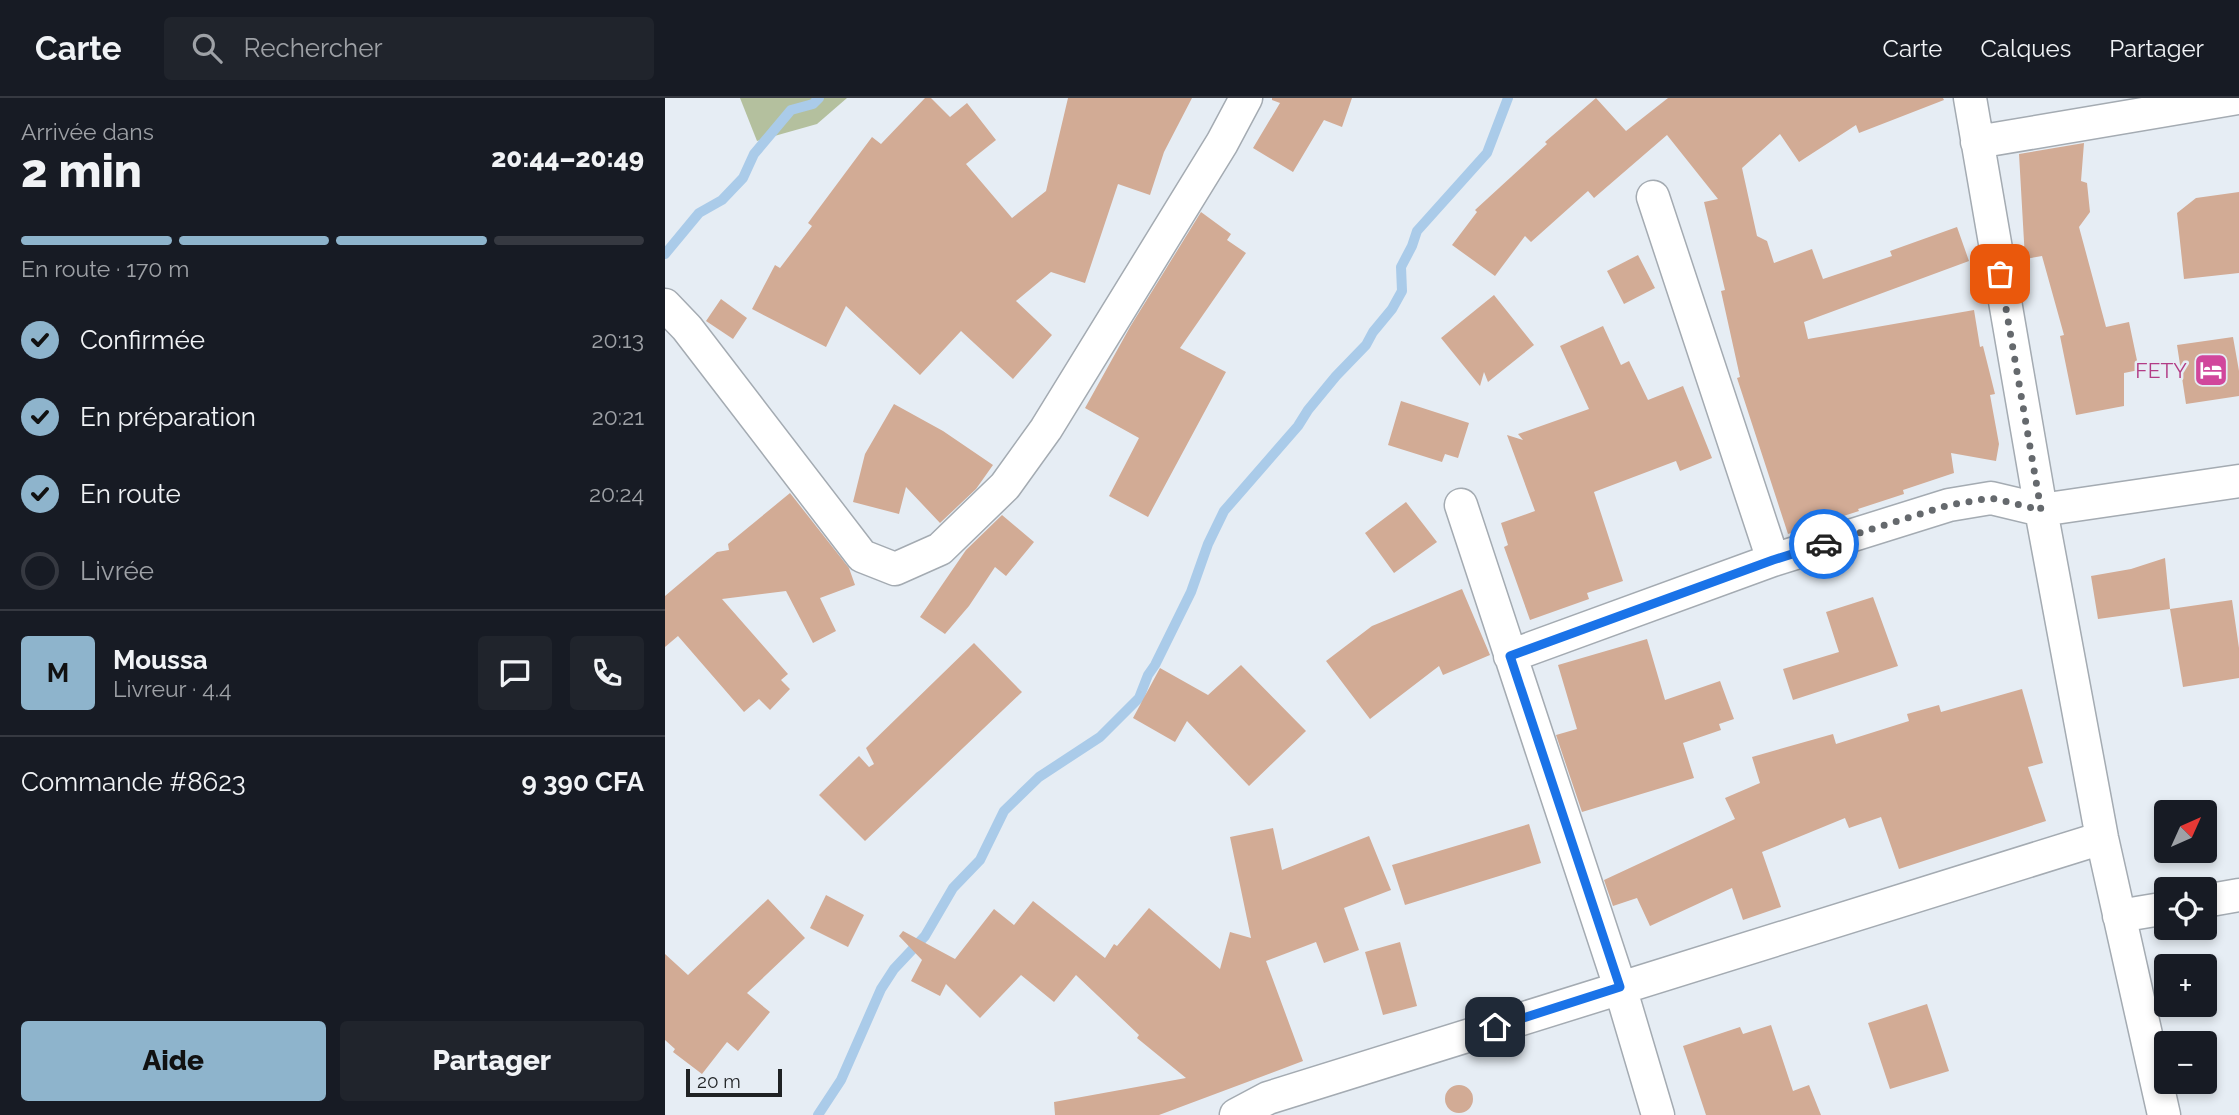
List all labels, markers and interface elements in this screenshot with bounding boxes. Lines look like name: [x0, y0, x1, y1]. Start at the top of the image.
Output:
search box: [164, 17, 654, 80]
text: Carte: [35, 29, 122, 68]
icon: search: [188, 29, 226, 67]
text: Rechercher: [244, 33, 383, 63]
text: Carte: [1883, 34, 1942, 63]
text: Calques: [1980, 34, 2071, 63]
text: Partager: [2109, 34, 2204, 63]
text: Arrivée dans: [21, 118, 154, 145]
text: 20:44–20:49: [491, 143, 644, 173]
text: 2 min: [21, 144, 142, 198]
pin: [1970, 244, 2030, 304]
text: En route · 170 m: [21, 255, 189, 282]
icon: bag: [1981, 255, 2019, 293]
icon: check: [21, 321, 59, 359]
text: Confirmée: [80, 325, 205, 355]
text: 20:13: [591, 326, 644, 353]
hotel icon: FETY: [2192, 351, 2230, 389]
place label: FETY: [2135, 358, 2187, 383]
icon: check: [21, 398, 59, 436]
text: En préparation: [80, 402, 256, 432]
text: 20:21: [592, 403, 644, 430]
icon: check: [21, 475, 59, 513]
text: En route: [80, 479, 181, 509]
text: 20:24: [589, 480, 644, 507]
courier: [1789, 509, 1859, 579]
icon: car: [1805, 525, 1843, 563]
text: Livrée: [80, 556, 154, 586]
button: chat: [478, 636, 552, 710]
button: phone: [570, 636, 644, 710]
text: Moussa: [113, 645, 208, 675]
text: M: [47, 658, 69, 688]
text: Livreur · 4.4: [113, 675, 232, 702]
text: Commande #8623: [21, 767, 246, 797]
text: 9 390 CFA: [522, 767, 644, 797]
north arrow: [2154, 800, 2217, 863]
map controls: [2154, 800, 2217, 1094]
button: locate: [2154, 877, 2217, 940]
button: +: [2154, 954, 2217, 1017]
pin: [1465, 997, 1525, 1057]
icon: home: [1476, 1008, 1514, 1046]
button: Aide: [21, 1021, 326, 1101]
button: Partager: [340, 1021, 644, 1101]
button: −: [2154, 1031, 2217, 1094]
scale bar: [686, 1066, 782, 1098]
text: 20 m: [697, 1070, 741, 1092]

